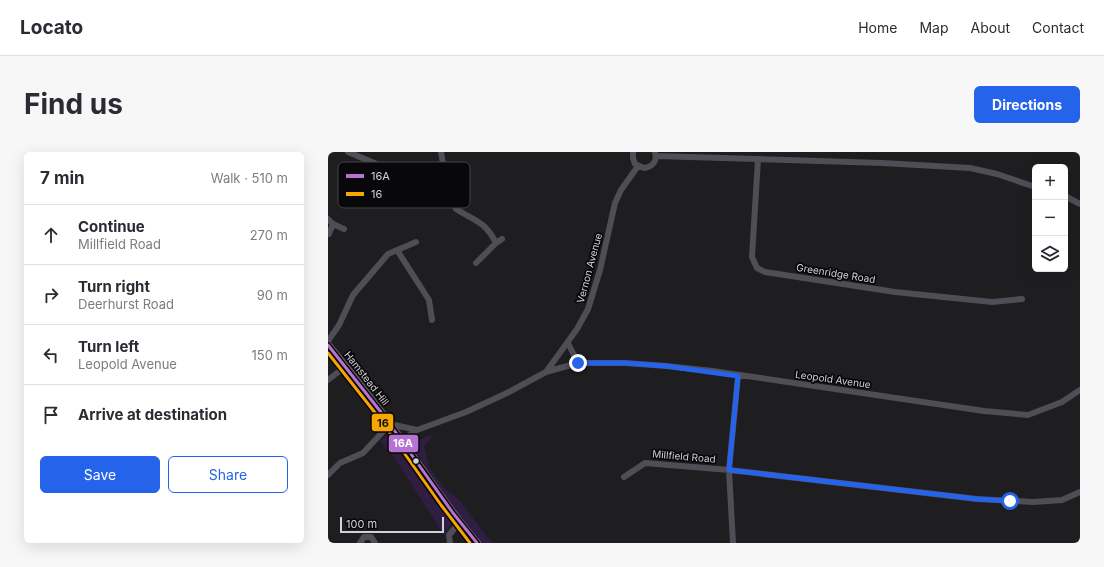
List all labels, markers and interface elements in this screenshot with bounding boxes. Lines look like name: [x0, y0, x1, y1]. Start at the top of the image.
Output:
text: Locato: [20, 16, 83, 39]
text: Home: [858, 19, 897, 36]
text: Map: [919, 19, 949, 36]
text: About: [971, 19, 1010, 36]
text: Contact: [1032, 19, 1084, 36]
button: Directions: [974, 86, 1080, 123]
text: Find us: [24, 87, 123, 121]
legend: [338, 162, 470, 208]
map controls: [1032, 164, 1068, 272]
button: +: [1032, 164, 1068, 200]
text: 7 min: [40, 168, 85, 188]
text: 16A: [371, 169, 390, 183]
text: Walk · 510 m: [211, 170, 288, 186]
text: 16: [371, 187, 382, 201]
button: −: [1032, 200, 1068, 236]
text: Continue: [78, 217, 145, 236]
icon: ahead: [40, 224, 62, 246]
text: 270 m: [250, 227, 288, 243]
street label: Vernon Avenue: [574, 232, 604, 304]
text: Millfield Road: [78, 236, 161, 252]
button: layers: [1032, 236, 1068, 272]
street label: Greenridge Road: [796, 261, 876, 285]
text: Turn right: [78, 277, 150, 296]
icon: right: [40, 284, 62, 306]
text: 90 m: [257, 287, 288, 303]
text: Deerhurst Road: [78, 296, 174, 312]
text: Turn left: [78, 337, 139, 356]
icon: left: [40, 344, 62, 366]
text: 150 m: [252, 347, 288, 363]
street label: Hamstead Hill: [342, 349, 392, 407]
route end: [569, 354, 587, 372]
text: Leopold Avenue: [78, 356, 177, 372]
street label: Leopold Avenue: [794, 368, 872, 390]
icon: arrive: [40, 404, 62, 426]
text: Arrive at destination: [78, 405, 227, 424]
line badge: 16: [371, 413, 394, 432]
text: 16: [377, 416, 389, 430]
line badge: 16A: [388, 434, 419, 453]
text: 16A: [393, 436, 413, 450]
street label: Millfield Road: [652, 447, 716, 465]
button: Save: [40, 456, 160, 493]
button: Share: [168, 456, 288, 493]
unlabelled marker: [411, 456, 421, 466]
route start: [1001, 492, 1019, 510]
scale bar: [340, 515, 444, 534]
text: 100 m: [346, 517, 377, 531]

